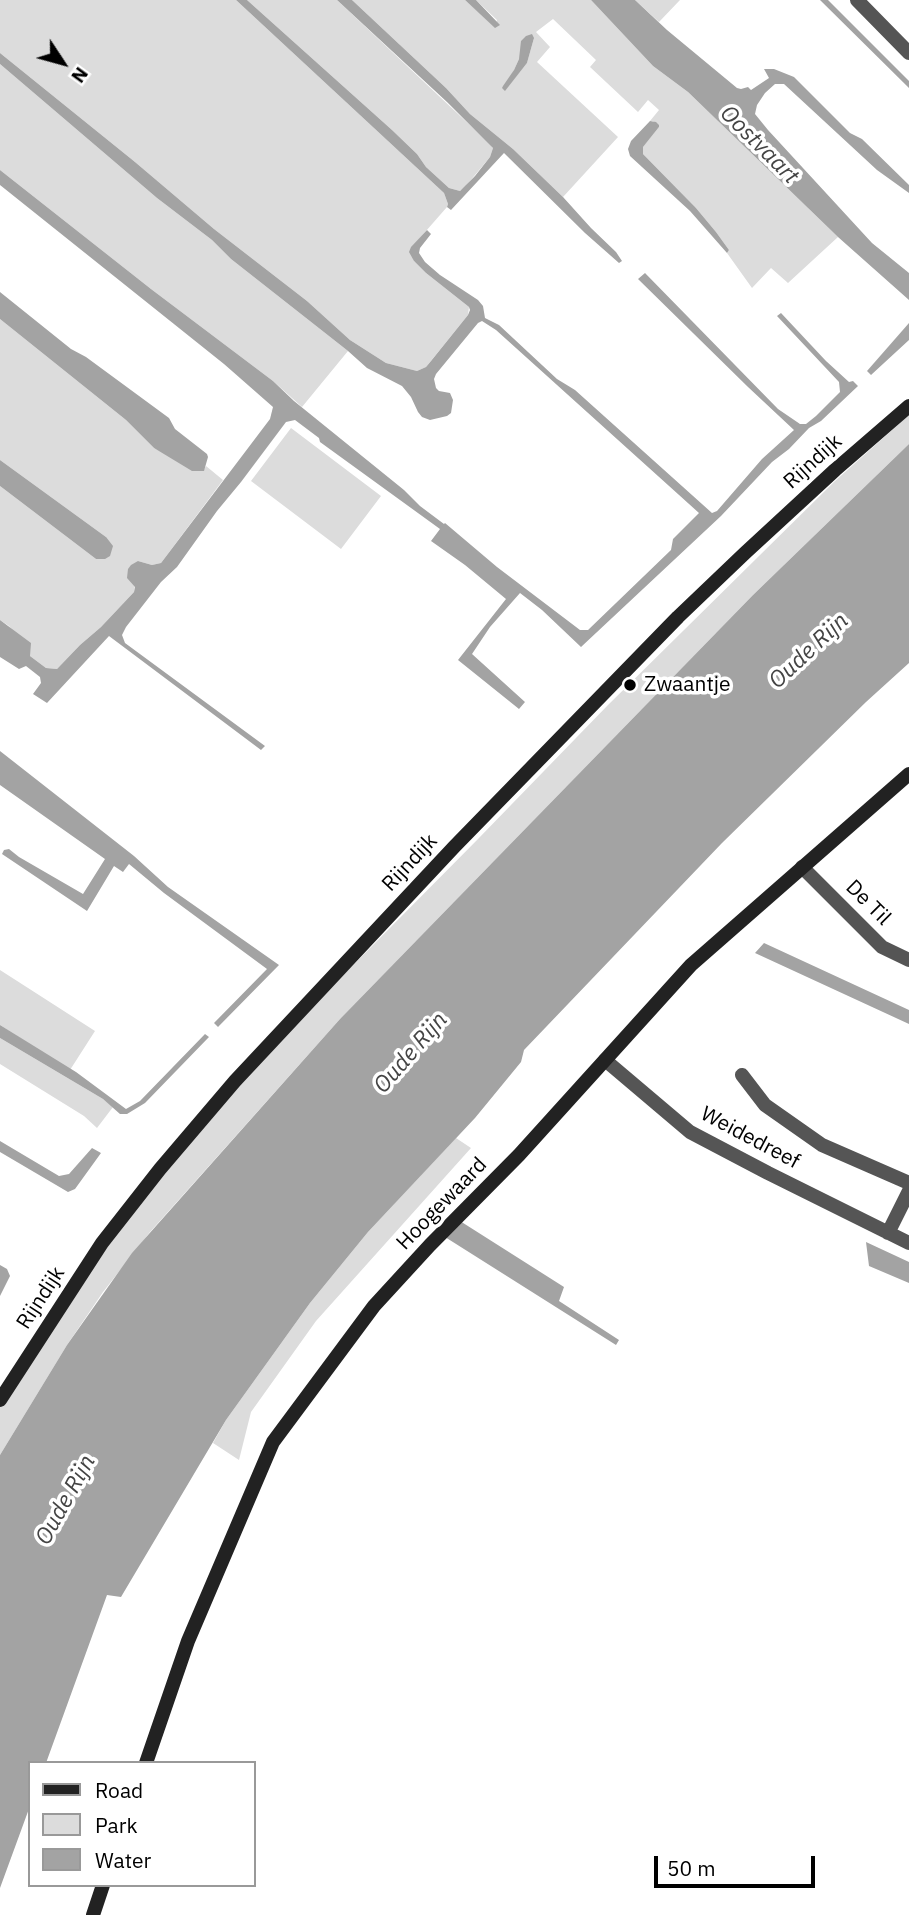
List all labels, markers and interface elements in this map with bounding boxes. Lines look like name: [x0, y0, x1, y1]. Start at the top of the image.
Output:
north arrow: [28, 28, 98, 98]
text: N: [66, 63, 94, 88]
water label: Oostvaart: [714, 100, 804, 190]
street label: Rijndijk: [779, 429, 847, 495]
water label: Oude Rijn: [764, 607, 854, 695]
place label: Zwaantje: [644, 672, 731, 698]
marker: Zwaantje: [622, 677, 638, 693]
street label: Rijndijk: [377, 829, 443, 897]
street label: De Til: [840, 875, 896, 931]
water label: Oude Rijn: [368, 1007, 454, 1099]
street label: Weidedreef: [696, 1101, 804, 1175]
street label: Hoogewaard: [392, 1152, 492, 1256]
street label: Rijndijk: [11, 1262, 71, 1334]
water label: Oude Rijn: [30, 1450, 102, 1550]
legend: [28, 1761, 256, 1887]
text: Road: [95, 1776, 143, 1804]
text: Park: [95, 1811, 138, 1839]
scale bar: [657, 1842, 818, 1886]
text: Water: [95, 1846, 151, 1874]
text: 50 m: [667, 1854, 716, 1882]

